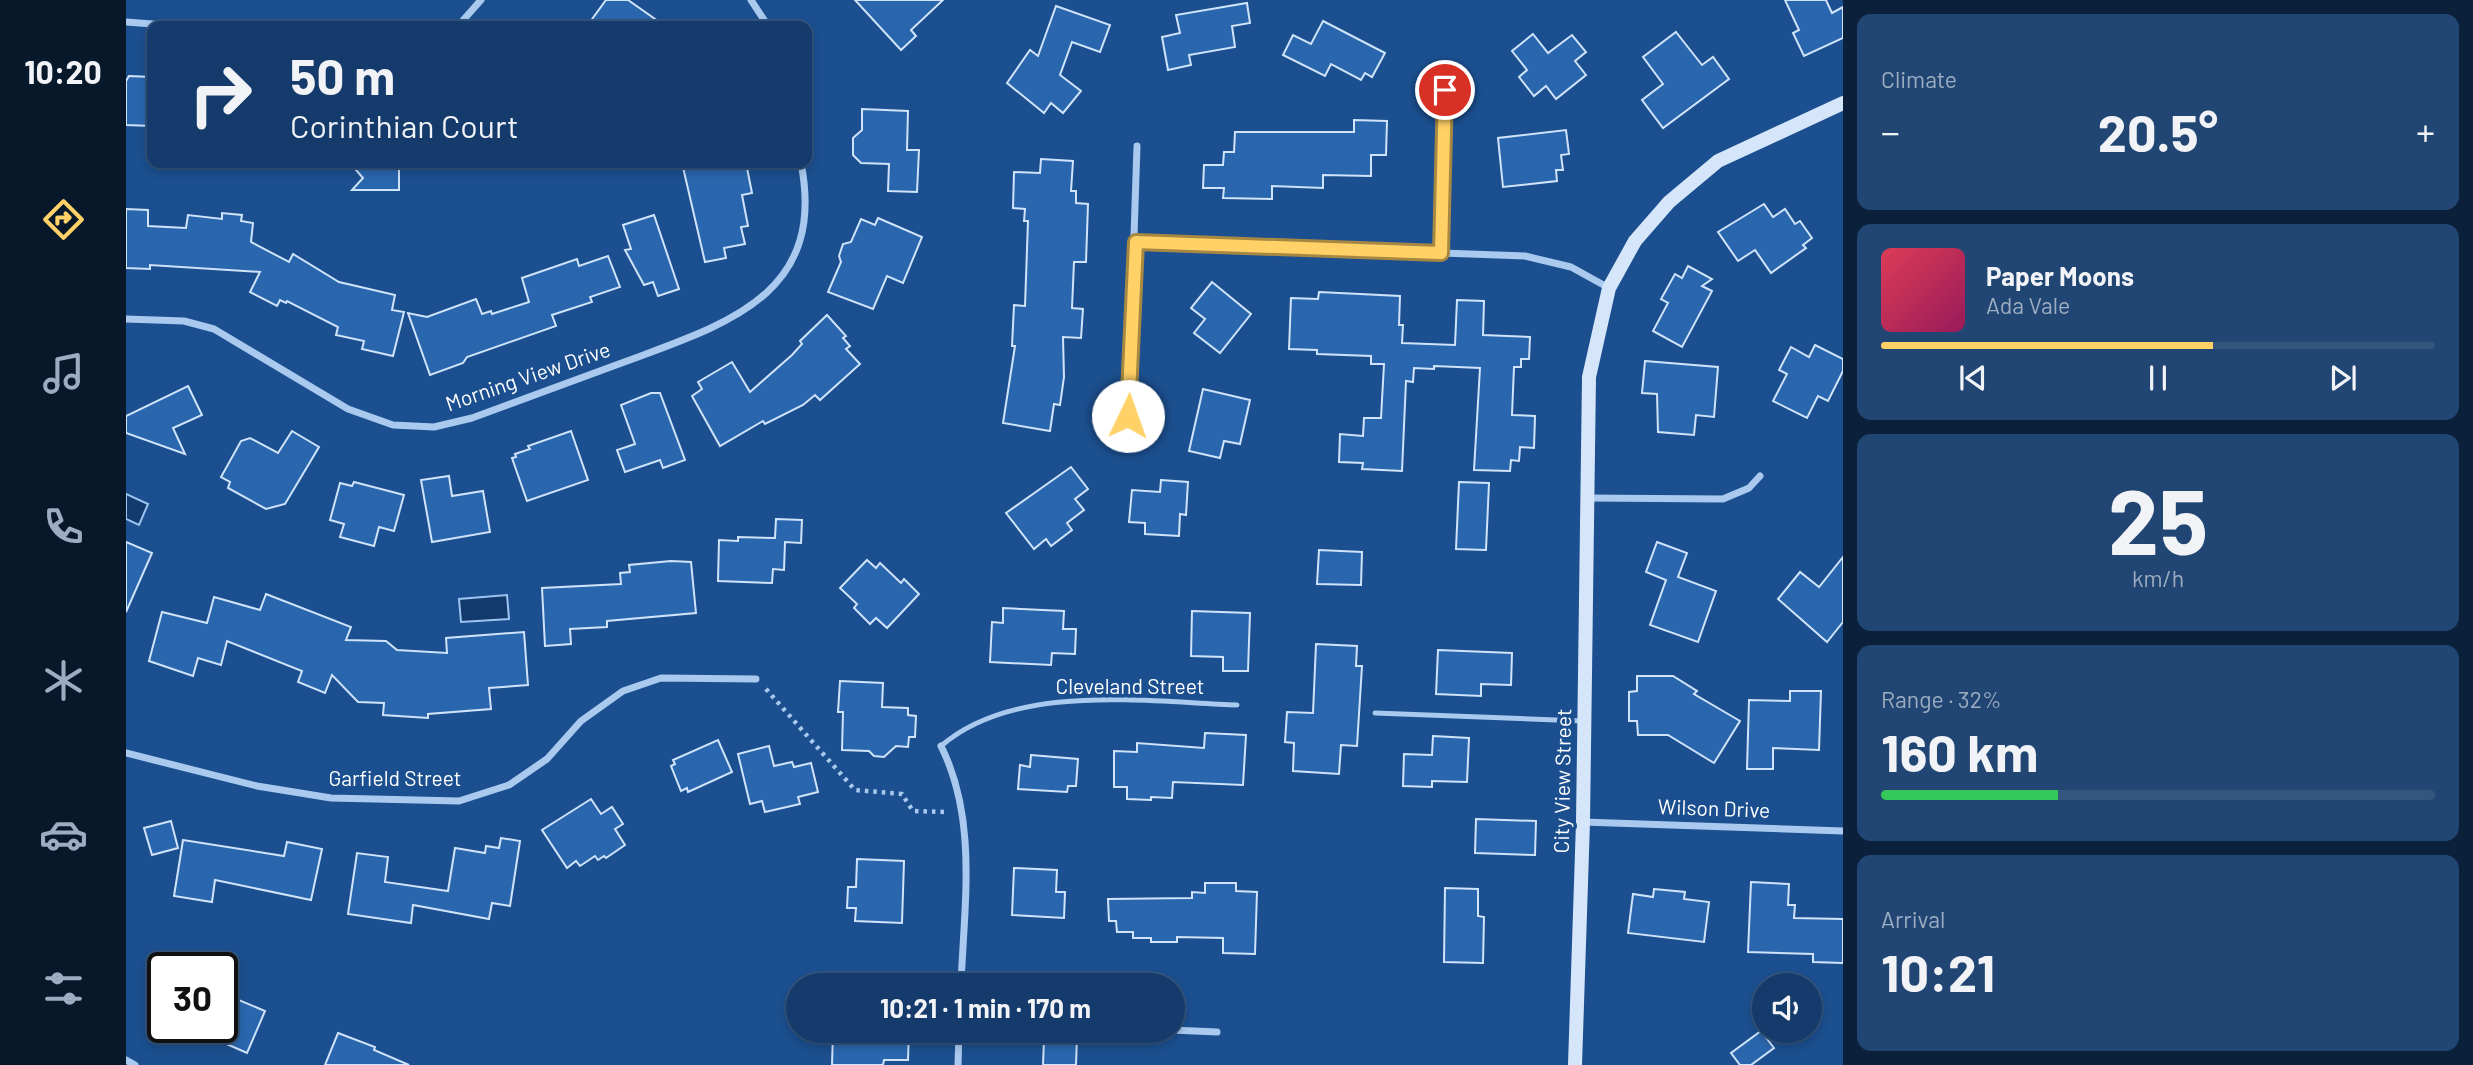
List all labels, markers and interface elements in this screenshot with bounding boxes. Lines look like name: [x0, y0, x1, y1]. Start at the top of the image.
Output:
text: 50 m: [290, 46, 395, 105]
icon: right: [175, 49, 266, 140]
text: 10:20: [24, 52, 102, 90]
pin: [1415, 60, 1475, 120]
text: Climate: [1881, 65, 1957, 93]
icon: arrive: [1426, 71, 1464, 109]
text: 20.5°: [2098, 100, 2218, 162]
text: Corinthian Court: [290, 106, 519, 144]
text: −: [1881, 108, 1900, 154]
text: +: [2416, 108, 2435, 154]
icon: directions: [39, 195, 88, 244]
text: Paper Moons: [1986, 260, 2134, 291]
text: Ada Vale: [1986, 291, 2070, 319]
street label: Morning View Drive: [442, 336, 613, 415]
icon: music: [39, 349, 88, 398]
icon: previous: [1954, 359, 1992, 397]
icon: pause: [2139, 359, 2177, 397]
icon: next: [2324, 359, 2362, 397]
position arrow: [1091, 379, 1165, 453]
text: 25: [2108, 464, 2208, 573]
icon: phone: [39, 502, 88, 551]
text: km/h: [2132, 564, 2184, 592]
icon: climate: [39, 656, 88, 705]
street label: Cleveland Street: [1055, 673, 1205, 698]
text: Range · 32%: [1881, 685, 2002, 713]
street label: City View Street: [1548, 708, 1575, 854]
text: 160 km: [1881, 720, 2039, 782]
street label: Garfield Street: [329, 765, 461, 790]
street label: Wilson Drive: [1657, 793, 1771, 822]
icon: car: [39, 810, 88, 859]
text: Arrival: [1881, 905, 1945, 933]
text: 10:21: [1881, 940, 1995, 1002]
speed limit sign: 30: [147, 952, 238, 1043]
icon: filters: [39, 964, 88, 1013]
map controls: [1752, 973, 1822, 1043]
button: sound: [1752, 973, 1822, 1043]
text: 10:21 · 1 min · 170 m: [880, 992, 1091, 1023]

